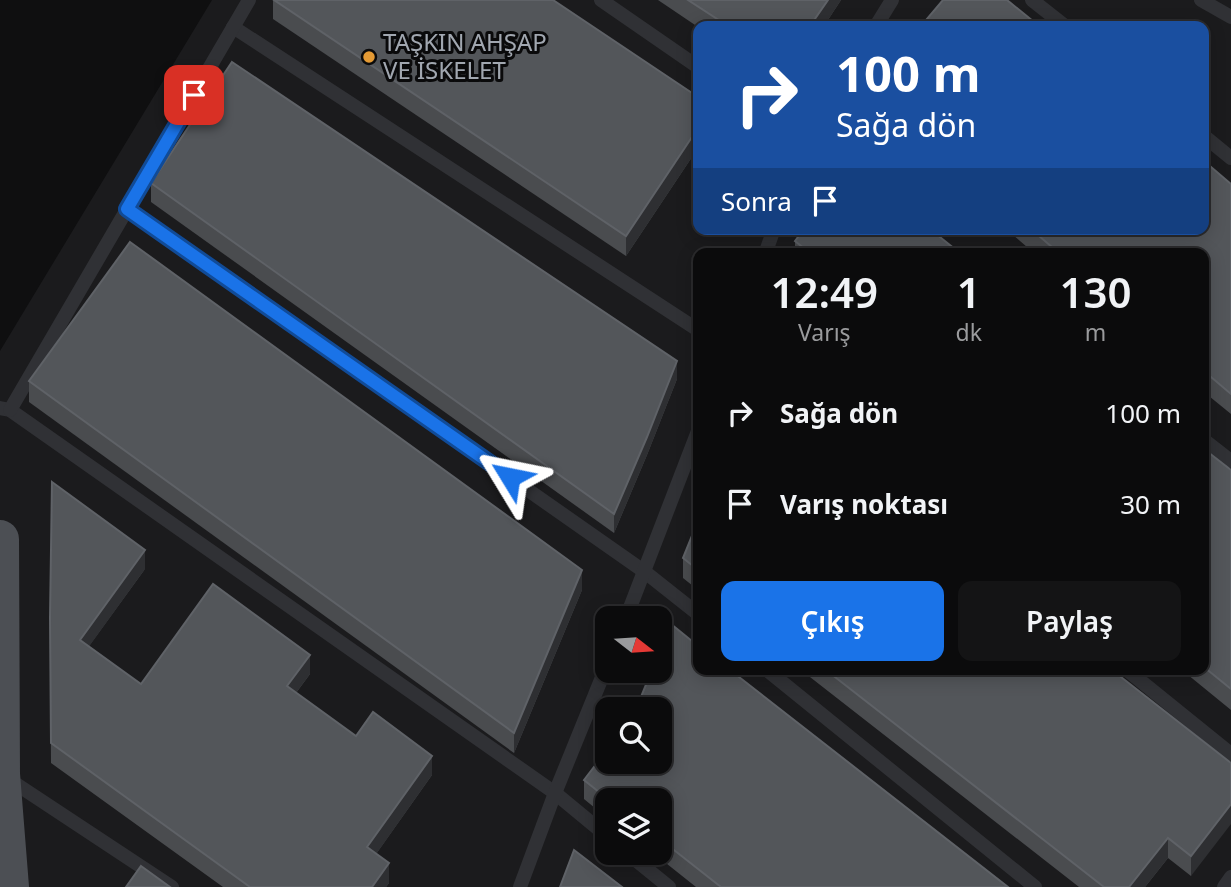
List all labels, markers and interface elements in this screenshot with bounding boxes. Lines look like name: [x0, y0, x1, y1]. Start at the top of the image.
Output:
place label: TAŞKIN AHŞAP VE İSKELET: [383, 25, 547, 86]
text: 100 m: [836, 40, 981, 106]
marker: TAŞKIN AHŞAP VE İSKELET: [361, 49, 377, 65]
icon: right: [721, 49, 812, 140]
pin: [164, 65, 224, 125]
icon: arrive: [175, 76, 213, 114]
text: Sağa dön: [836, 103, 976, 146]
icon: arrive: [806, 182, 844, 220]
text: Sonra: [721, 183, 792, 219]
text: 12:49: [770, 263, 878, 320]
text: 1: [957, 263, 981, 320]
text: 130: [1059, 263, 1132, 320]
text: Varış: [798, 316, 851, 348]
text: dk: [956, 316, 982, 348]
text: m: [1085, 316, 1106, 348]
icon: right: [721, 394, 759, 432]
text: Sağa dön: [780, 395, 898, 431]
text: 100 m: [1105, 395, 1181, 431]
position arrow: [473, 440, 547, 514]
icon: arrive: [721, 485, 759, 523]
text: Varış noktası: [780, 486, 948, 522]
text: 30 m: [1120, 486, 1181, 522]
button: Çıkış: [721, 581, 944, 661]
button: Paylaş: [958, 581, 1181, 661]
north arrow: [595, 606, 672, 682]
map controls: [595, 606, 672, 865]
button: search: [595, 697, 672, 774]
button: layers: [595, 788, 672, 865]

